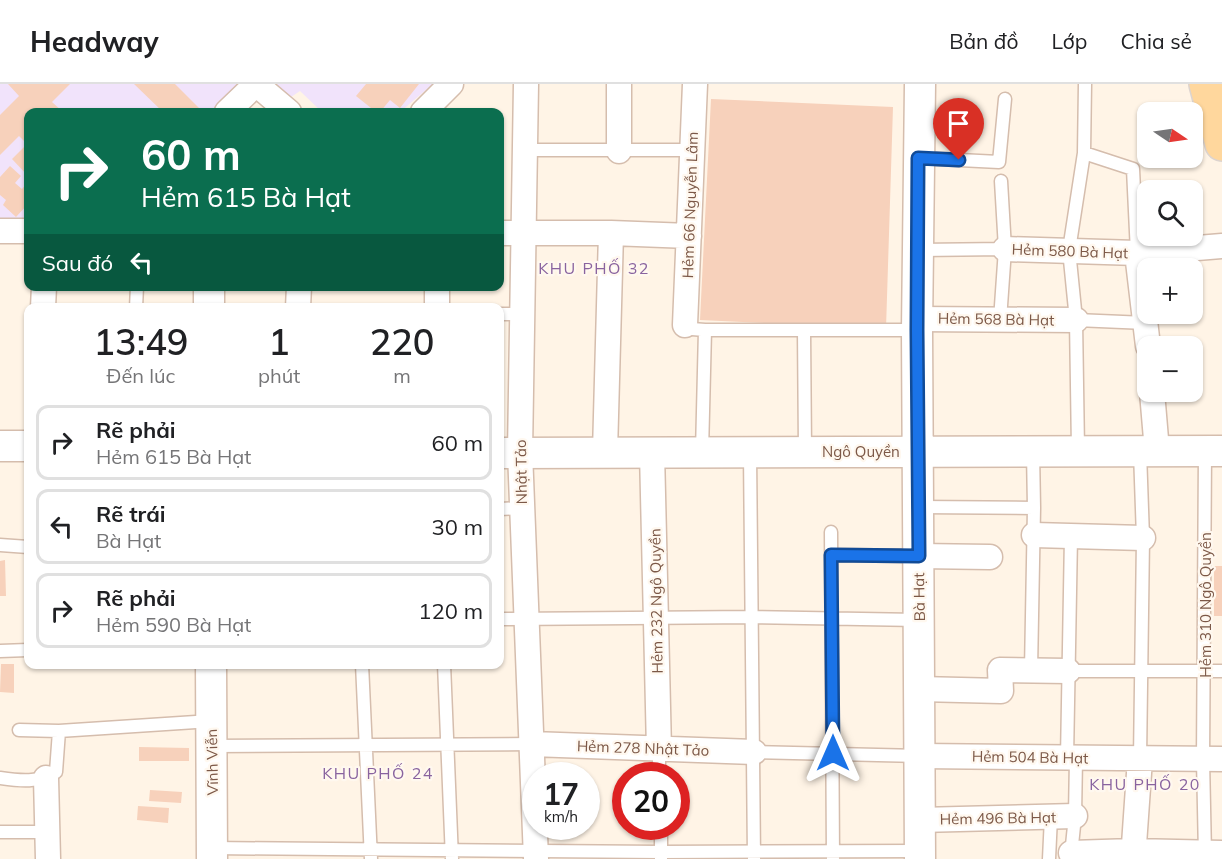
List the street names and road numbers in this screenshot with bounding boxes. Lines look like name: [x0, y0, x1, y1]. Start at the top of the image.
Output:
street label: Hẻm 66 Nguyễn Lâm: [678, 131, 702, 279]
street label: Hẻm 580 Bà Hạt: [1011, 239, 1129, 263]
street label: Hẻm 568 Bà Hạt: [938, 308, 1054, 330]
street label: Nhật Tảo: [511, 439, 531, 505]
street label: Ngô Quyền: [822, 442, 900, 461]
street label: Hẻm 232 Ngô Quyền: [645, 528, 667, 674]
street label: Hẻm 310 Ngô Quyền: [1196, 532, 1215, 678]
street label: Bà Hạt: [909, 572, 929, 622]
street label: Vĩnh Viễn: [202, 729, 222, 795]
street label: Hẻm 278 Nhật Tảo: [576, 736, 710, 760]
street label: Hẻm 504 Bà Hạt: [972, 746, 1088, 768]
street label: Hẻm 496 Bà Hạt: [940, 807, 1056, 829]

